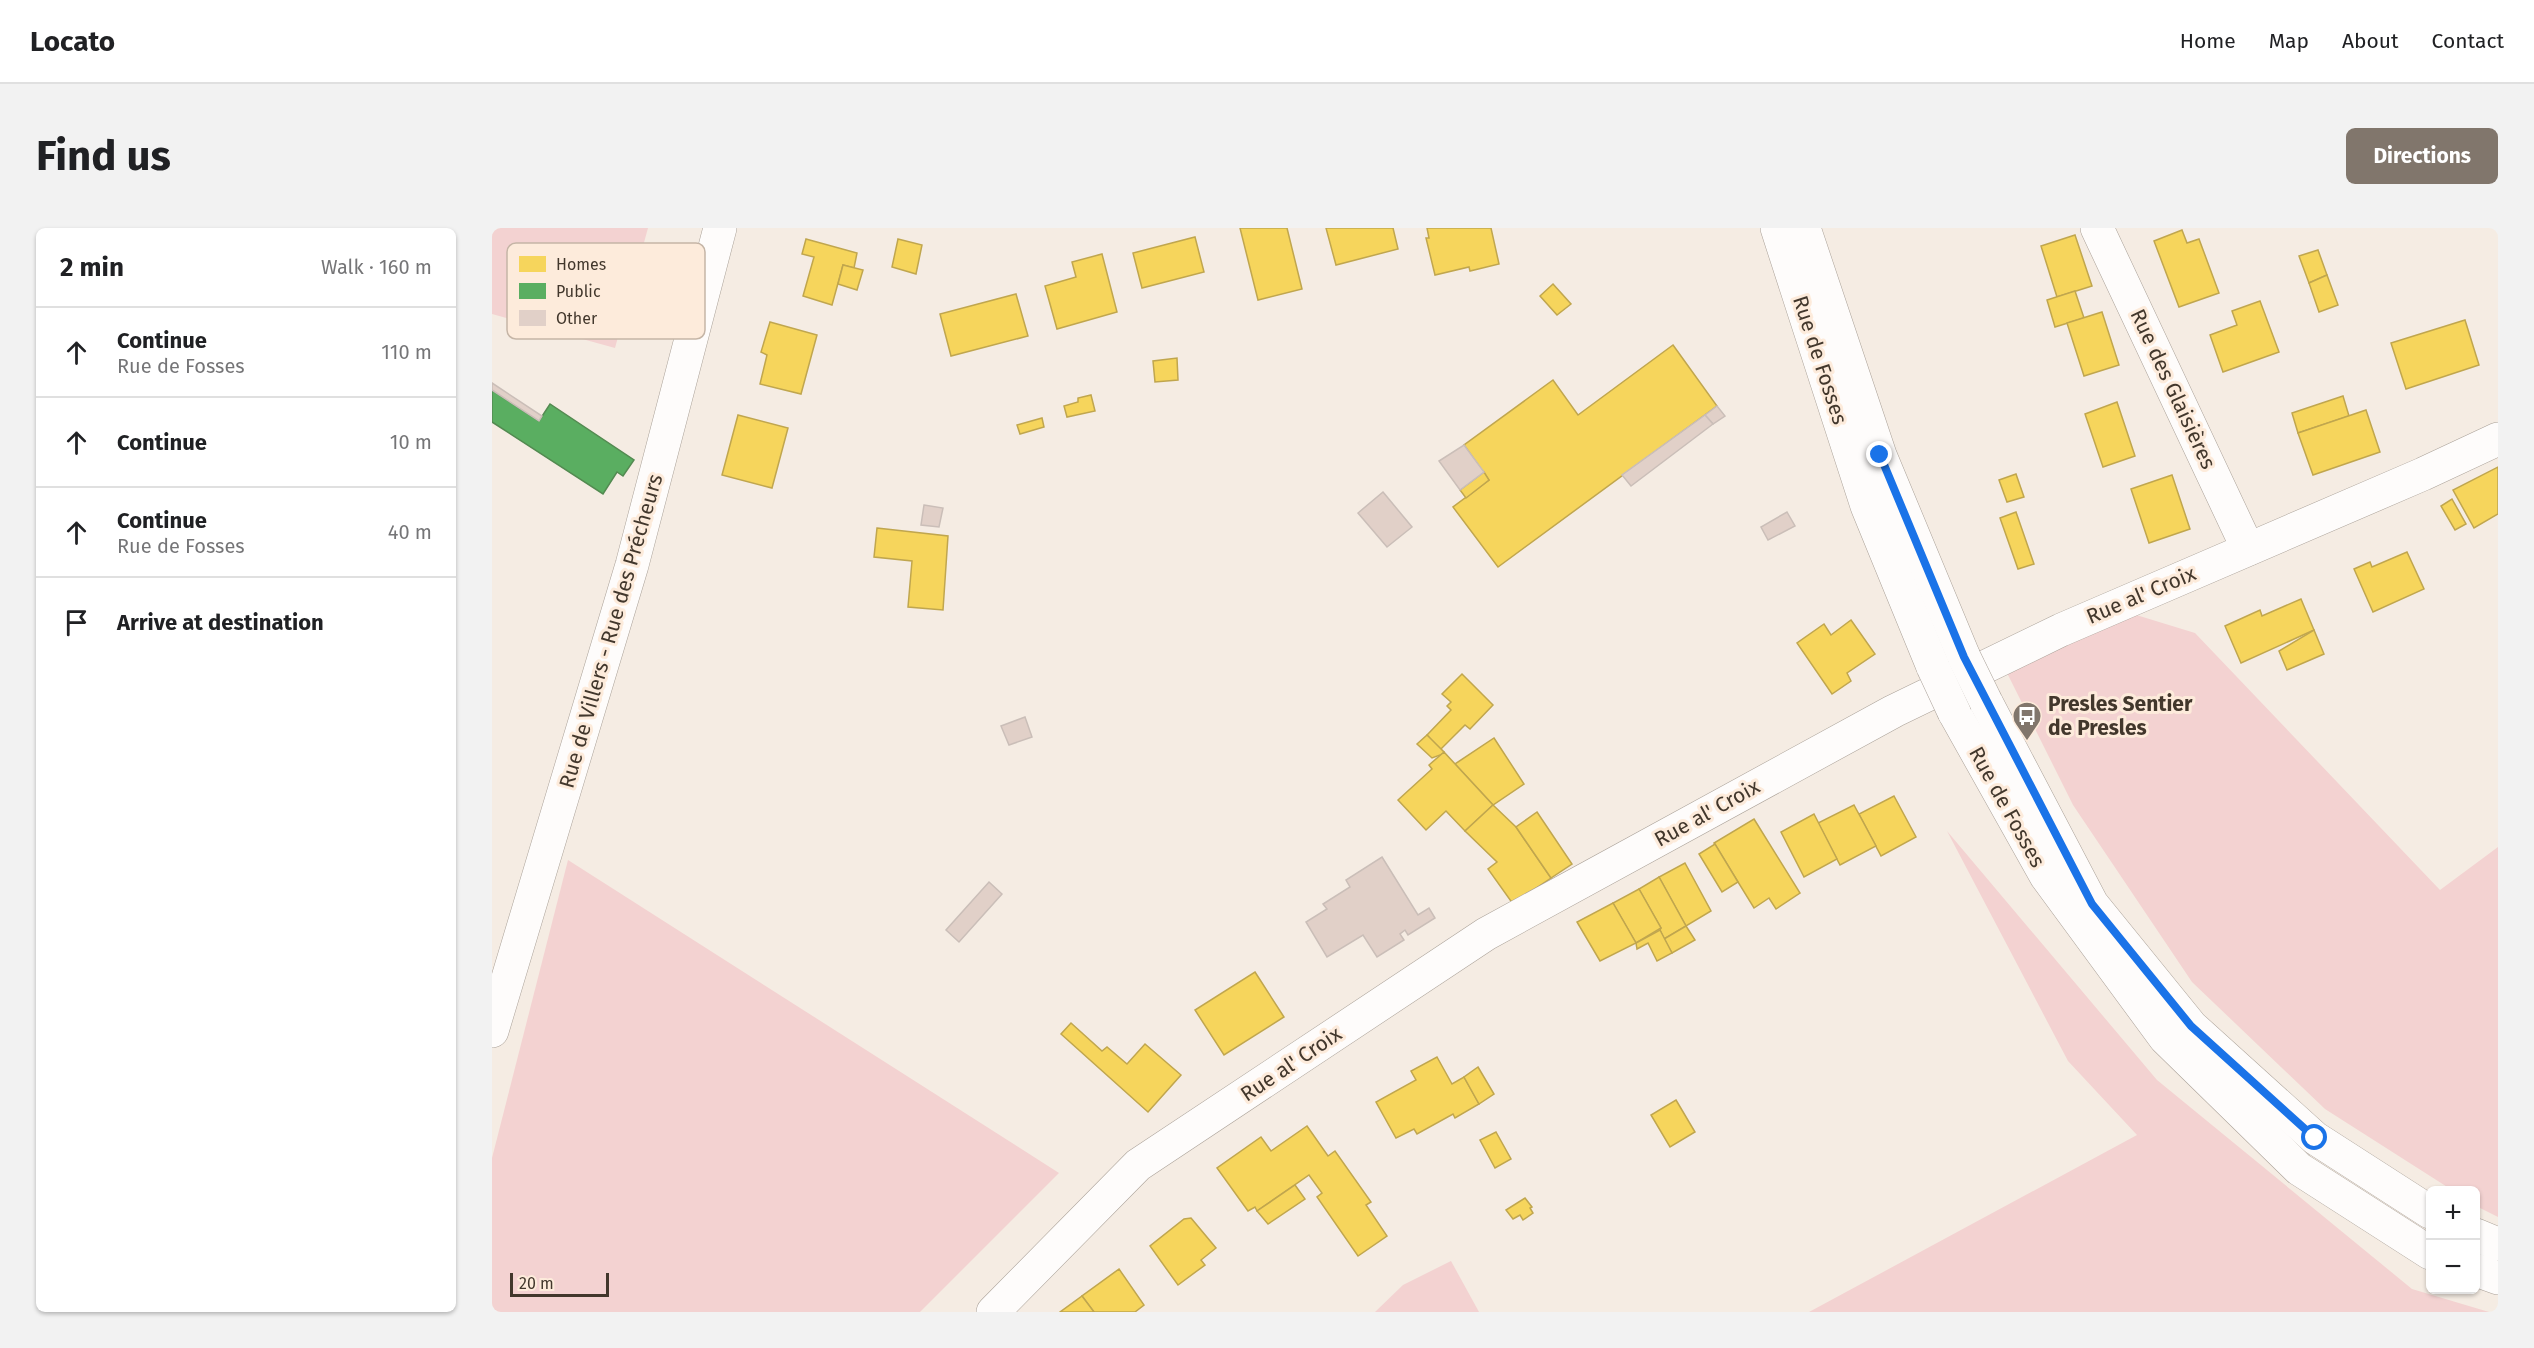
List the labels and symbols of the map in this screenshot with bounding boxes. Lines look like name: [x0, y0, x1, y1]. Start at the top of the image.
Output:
legend: [507, 243, 705, 339]
text: Homes: [556, 255, 606, 274]
text: Public: [556, 282, 601, 301]
street label: Rue de Fosses: [1787, 292, 1853, 428]
street label: Rue des Glaisières: [2124, 305, 2222, 473]
text: Other: [556, 309, 598, 328]
route end: [1866, 441, 1892, 467]
street label: Rue de Villers - Rue des Précheurs: [554, 471, 668, 791]
street label: Rue al' Croix: [2082, 560, 2200, 630]
place label: Presles Sentier de Presles: [2048, 691, 2193, 741]
bus stop icon: Presles Sentier de Presles: [2011, 700, 2043, 742]
street label: Rue de Fosses: [1963, 742, 2051, 872]
street label: Rue al' Croix: [1650, 773, 1765, 853]
street label: Rue al' Croix: [1235, 1020, 1347, 1107]
route start: [2301, 1124, 2327, 1150]
scale bar: [510, 1270, 609, 1298]

